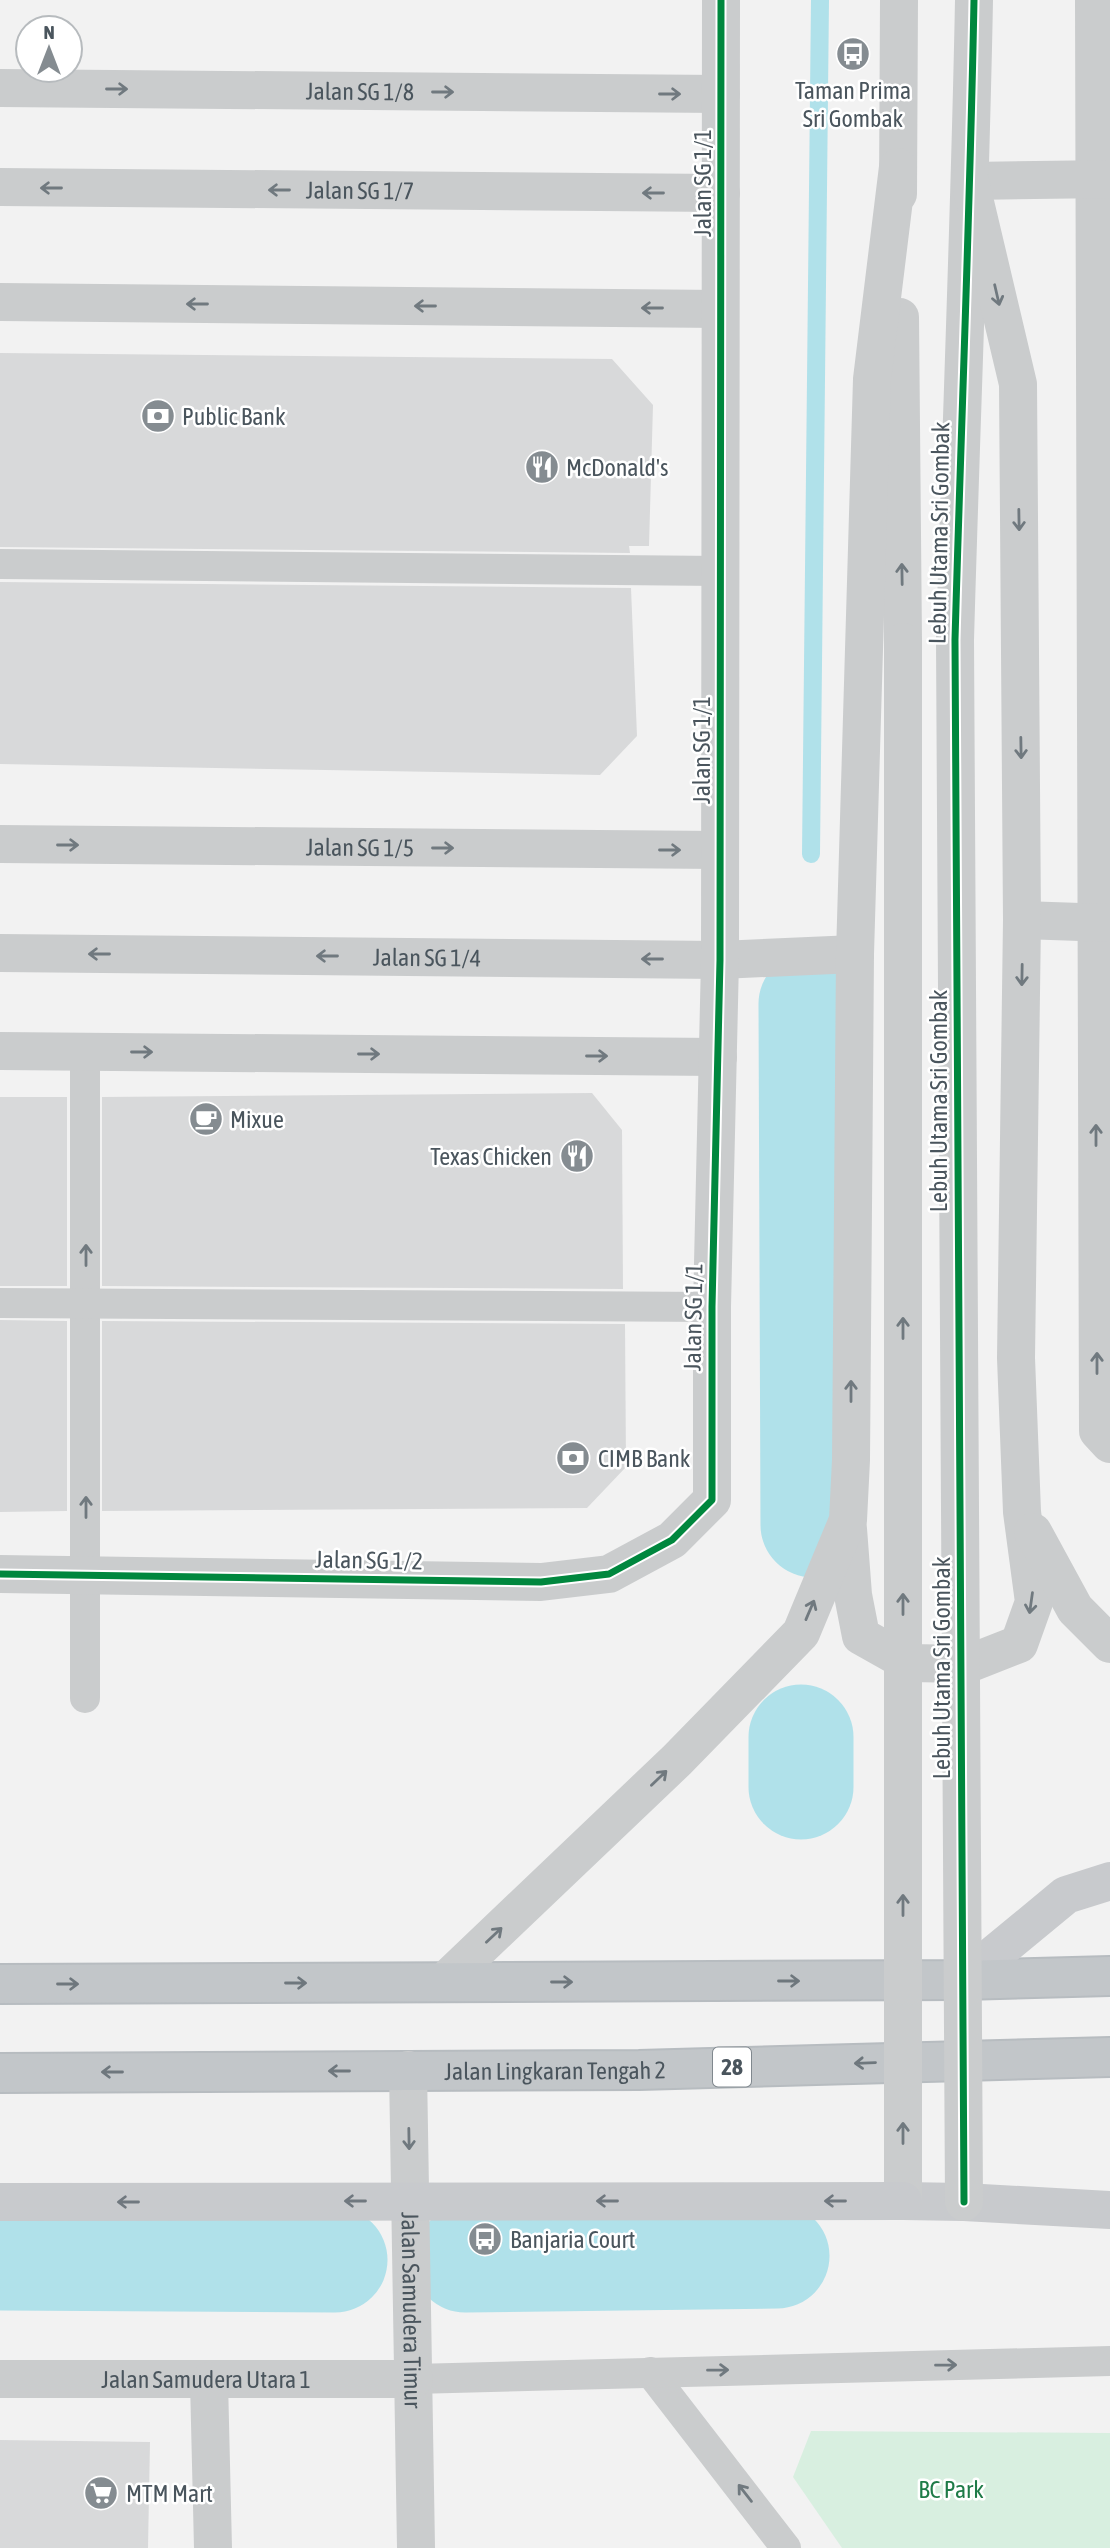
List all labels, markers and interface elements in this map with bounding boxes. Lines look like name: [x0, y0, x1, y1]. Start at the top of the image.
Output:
north arrow: [14, 14, 84, 84]
text: N: [43, 21, 55, 43]
bus stop icon: Taman Prima Sri Gombak: [834, 35, 872, 73]
street label: Jalan SG 1/8: [306, 77, 414, 105]
place label: Taman Prima Sri Gombak: [795, 77, 911, 132]
one-way arrow: [105, 82, 128, 96]
one-way arrow: [431, 85, 454, 99]
one-way arrow: [658, 87, 681, 101]
street label: Jalan SG 1/1: [689, 129, 716, 237]
street label: Jalan SG 1/7: [306, 176, 414, 204]
one-way arrow: [40, 181, 63, 195]
one-way arrow: [267, 183, 290, 196]
one-way arrow: [642, 186, 665, 200]
one-way arrow: [991, 283, 1004, 306]
one-way arrow: [186, 297, 209, 311]
one-way arrow: [413, 299, 436, 313]
one-way arrow: [641, 301, 664, 315]
bank icon: Public Bank: [139, 397, 177, 435]
place label: Public Bank: [182, 403, 286, 430]
street label: Lebuh Utama Sri Gombak: [924, 421, 954, 644]
restaurant icon: McDonald's: [523, 448, 561, 486]
place label: McDonald's: [566, 454, 668, 481]
one-way arrow: [1012, 508, 1026, 531]
one-way arrow: [895, 562, 909, 585]
street label: Jalan SG 1/1: [688, 696, 715, 804]
one-way arrow: [1014, 736, 1028, 759]
street label: Jalan SG 1/5: [306, 833, 414, 861]
one-way arrow: [56, 838, 79, 852]
one-way arrow: [431, 841, 454, 855]
one-way arrow: [658, 843, 681, 857]
street label: Jalan SG 1/4: [373, 943, 481, 971]
one-way arrow: [88, 947, 111, 961]
one-way arrow: [315, 949, 338, 963]
one-way arrow: [641, 952, 664, 966]
one-way arrow: [1015, 963, 1028, 986]
street label: Lebuh Utama Sri Gombak: [925, 989, 952, 1212]
one-way arrow: [130, 1045, 153, 1059]
one-way arrow: [357, 1047, 380, 1061]
one-way arrow: [585, 1049, 608, 1063]
cafe icon: Mixue: [187, 1100, 225, 1138]
place label: Mixue: [230, 1106, 284, 1133]
one-way arrow: [1090, 1124, 1103, 1147]
restaurant icon: Texas Chicken: [558, 1137, 596, 1175]
place label: Texas Chicken: [430, 1143, 552, 1170]
one-way arrow: [79, 1244, 93, 1267]
street label: Jalan SG 1/1: [679, 1263, 707, 1371]
one-way arrow: [896, 1317, 910, 1340]
one-way arrow: [1090, 1352, 1104, 1375]
one-way arrow: [844, 1379, 858, 1402]
bank icon: CIMB Bank: [554, 1439, 592, 1477]
place label: CIMB Bank: [598, 1445, 691, 1472]
one-way arrow: [79, 1496, 92, 1519]
street label: Jalan SG 1/2: [315, 1546, 423, 1574]
street label: Lebuh Utama Sri Gombak: [928, 1556, 955, 1779]
one-way arrow: [1024, 1592, 1037, 1614]
one-way arrow: [896, 1593, 910, 1616]
one-way arrow: [804, 1600, 817, 1622]
one-way arrow: [650, 1770, 667, 1787]
one-way arrow: [896, 1894, 910, 1917]
one-way arrow: [485, 1927, 502, 1944]
one-way arrow: [777, 1974, 800, 1988]
one-way arrow: [550, 1975, 573, 1989]
one-way arrow: [284, 1976, 307, 1990]
one-way arrow: [56, 1977, 79, 1990]
road number: 28: [713, 2048, 751, 2086]
street label: Jalan Lingkaran Tengah 2: [444, 2056, 666, 2084]
one-way arrow: [853, 2057, 876, 2070]
one-way arrow: [328, 2064, 351, 2078]
one-way arrow: [101, 2065, 124, 2079]
one-way arrow: [896, 2122, 910, 2145]
one-way arrow: [403, 2127, 416, 2150]
one-way arrow: [344, 2194, 367, 2208]
one-way arrow: [596, 2194, 619, 2208]
one-way arrow: [823, 2194, 846, 2208]
one-way arrow: [116, 2195, 139, 2209]
street label: Jalan Samudera Timur: [397, 2212, 427, 2409]
bus stop icon: Banjaria Court: [466, 2220, 504, 2258]
place label: Banjaria Court: [510, 2226, 635, 2253]
one-way arrow: [934, 2358, 957, 2372]
one-way arrow: [706, 2364, 729, 2377]
street label: Jalan Samudera Utara 1: [101, 2366, 311, 2393]
supermarket icon: MTM Mart: [82, 2474, 120, 2512]
park label: BC Park: [918, 2476, 984, 2503]
place label: MTM Mart: [126, 2480, 213, 2507]
one-way arrow: [737, 2485, 752, 2503]

